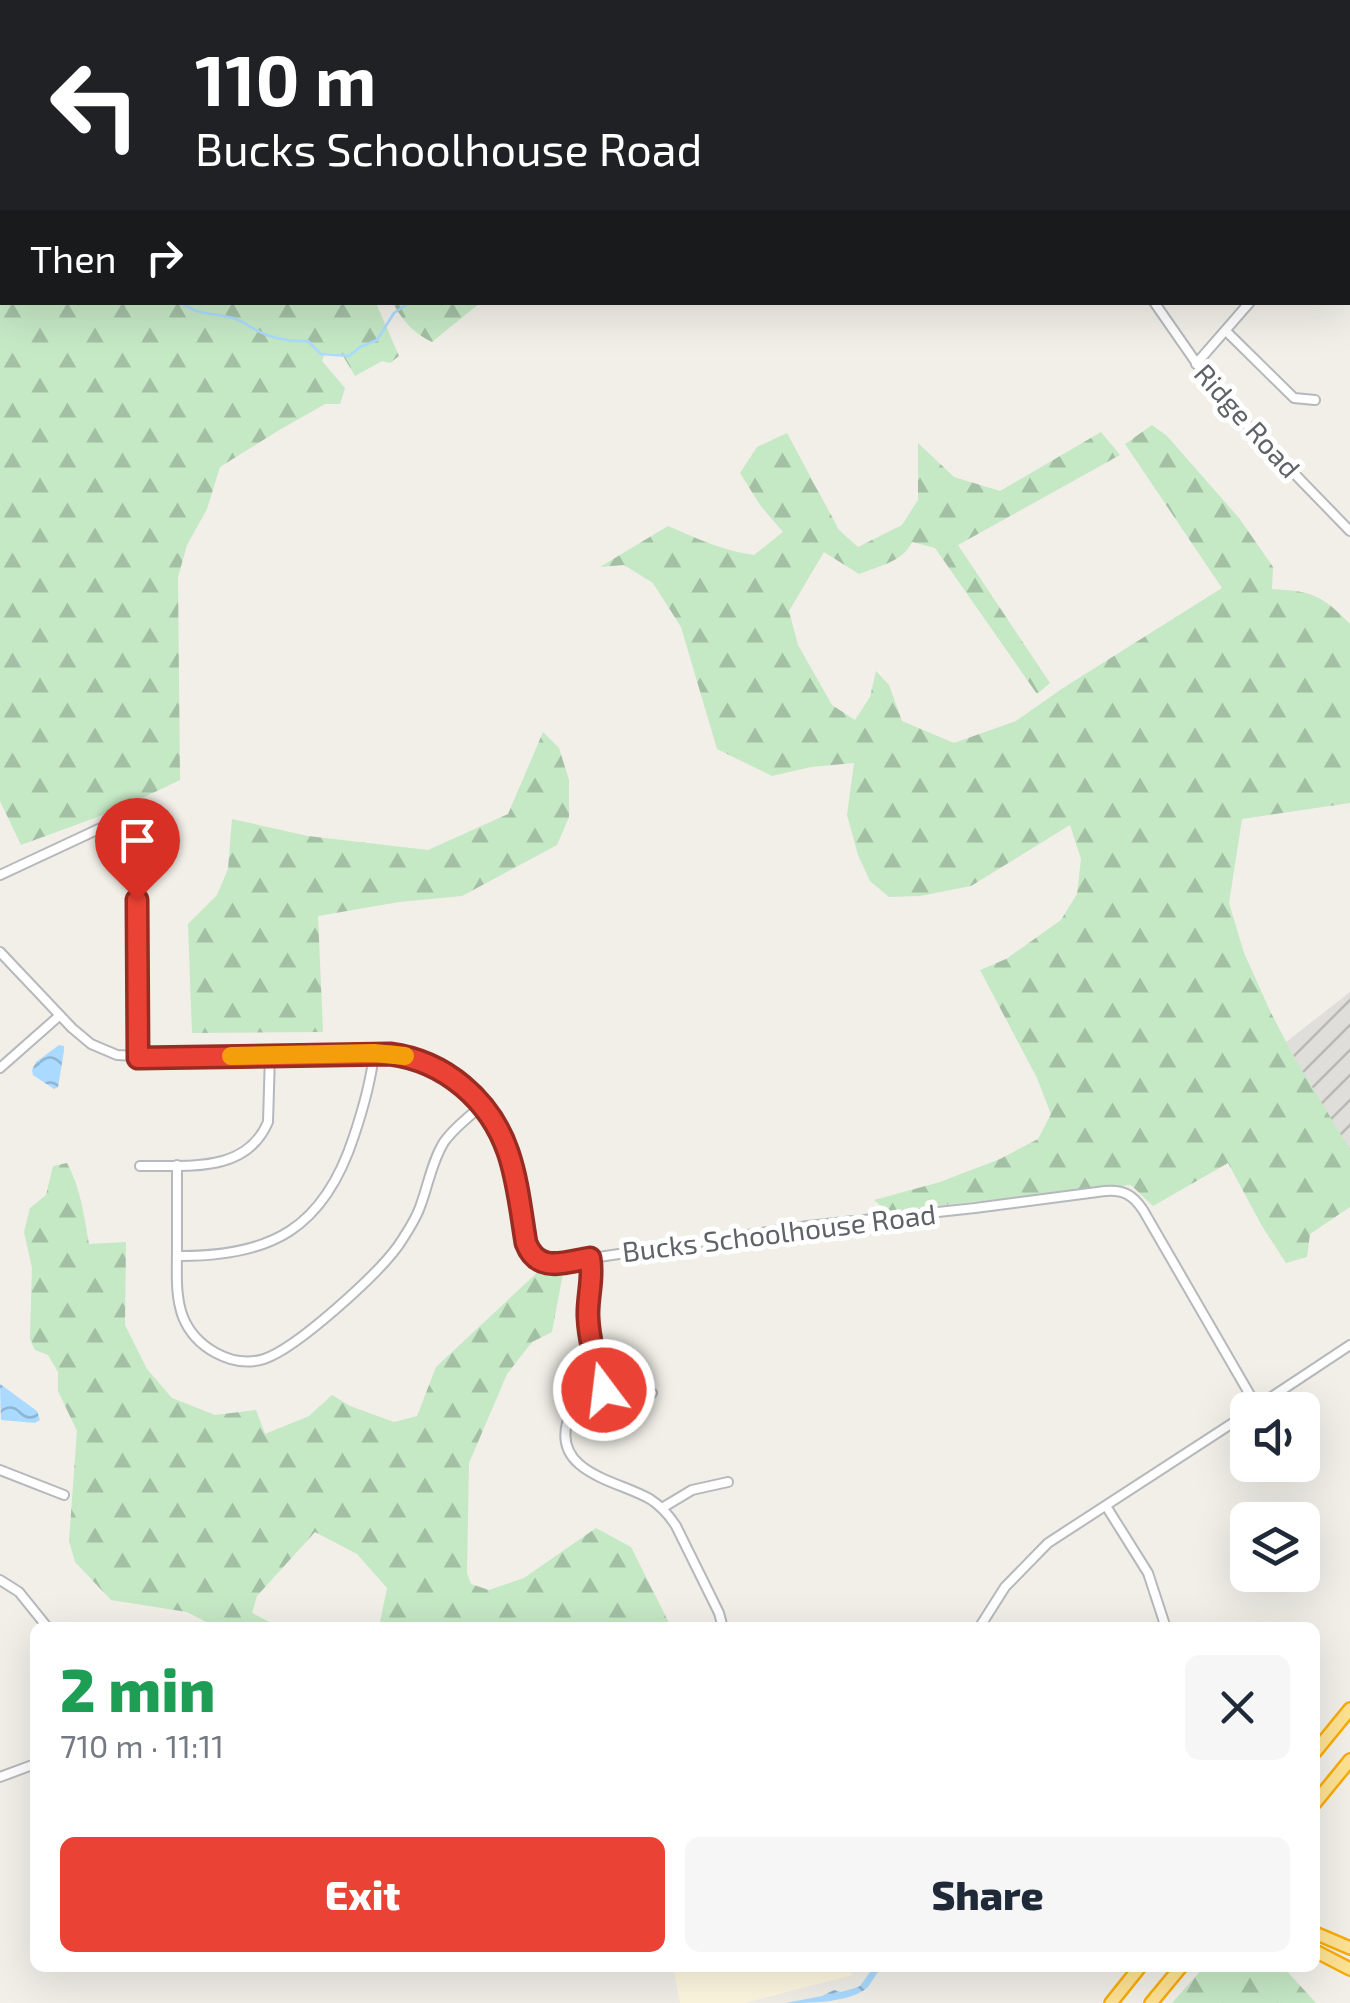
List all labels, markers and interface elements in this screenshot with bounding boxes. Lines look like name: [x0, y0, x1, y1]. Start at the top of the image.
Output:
text: 110 m: [195, 36, 376, 120]
icon: left: [30, 40, 160, 170]
text: Bucks Schoolhouse Road: [195, 121, 702, 175]
icon: right: [137, 230, 192, 285]
text: Then: [30, 235, 117, 281]
street label: Ridge Road: [1188, 356, 1308, 484]
pin: [95, 798, 180, 901]
icon: arrive: [110, 813, 165, 868]
street label: Bucks Schoolhouse Road: [620, 1196, 938, 1268]
position arrow: [552, 1338, 656, 1442]
map controls: [1230, 1392, 1320, 1592]
button: sound: [1230, 1392, 1320, 1482]
button: layers: [1230, 1502, 1320, 1592]
text: 2 min: [60, 1652, 215, 1724]
button: close: [1185, 1655, 1290, 1760]
text: 710 m · 11:11: [60, 1726, 224, 1764]
button: Exit: [60, 1837, 665, 1952]
button: Share: [685, 1837, 1290, 1952]

